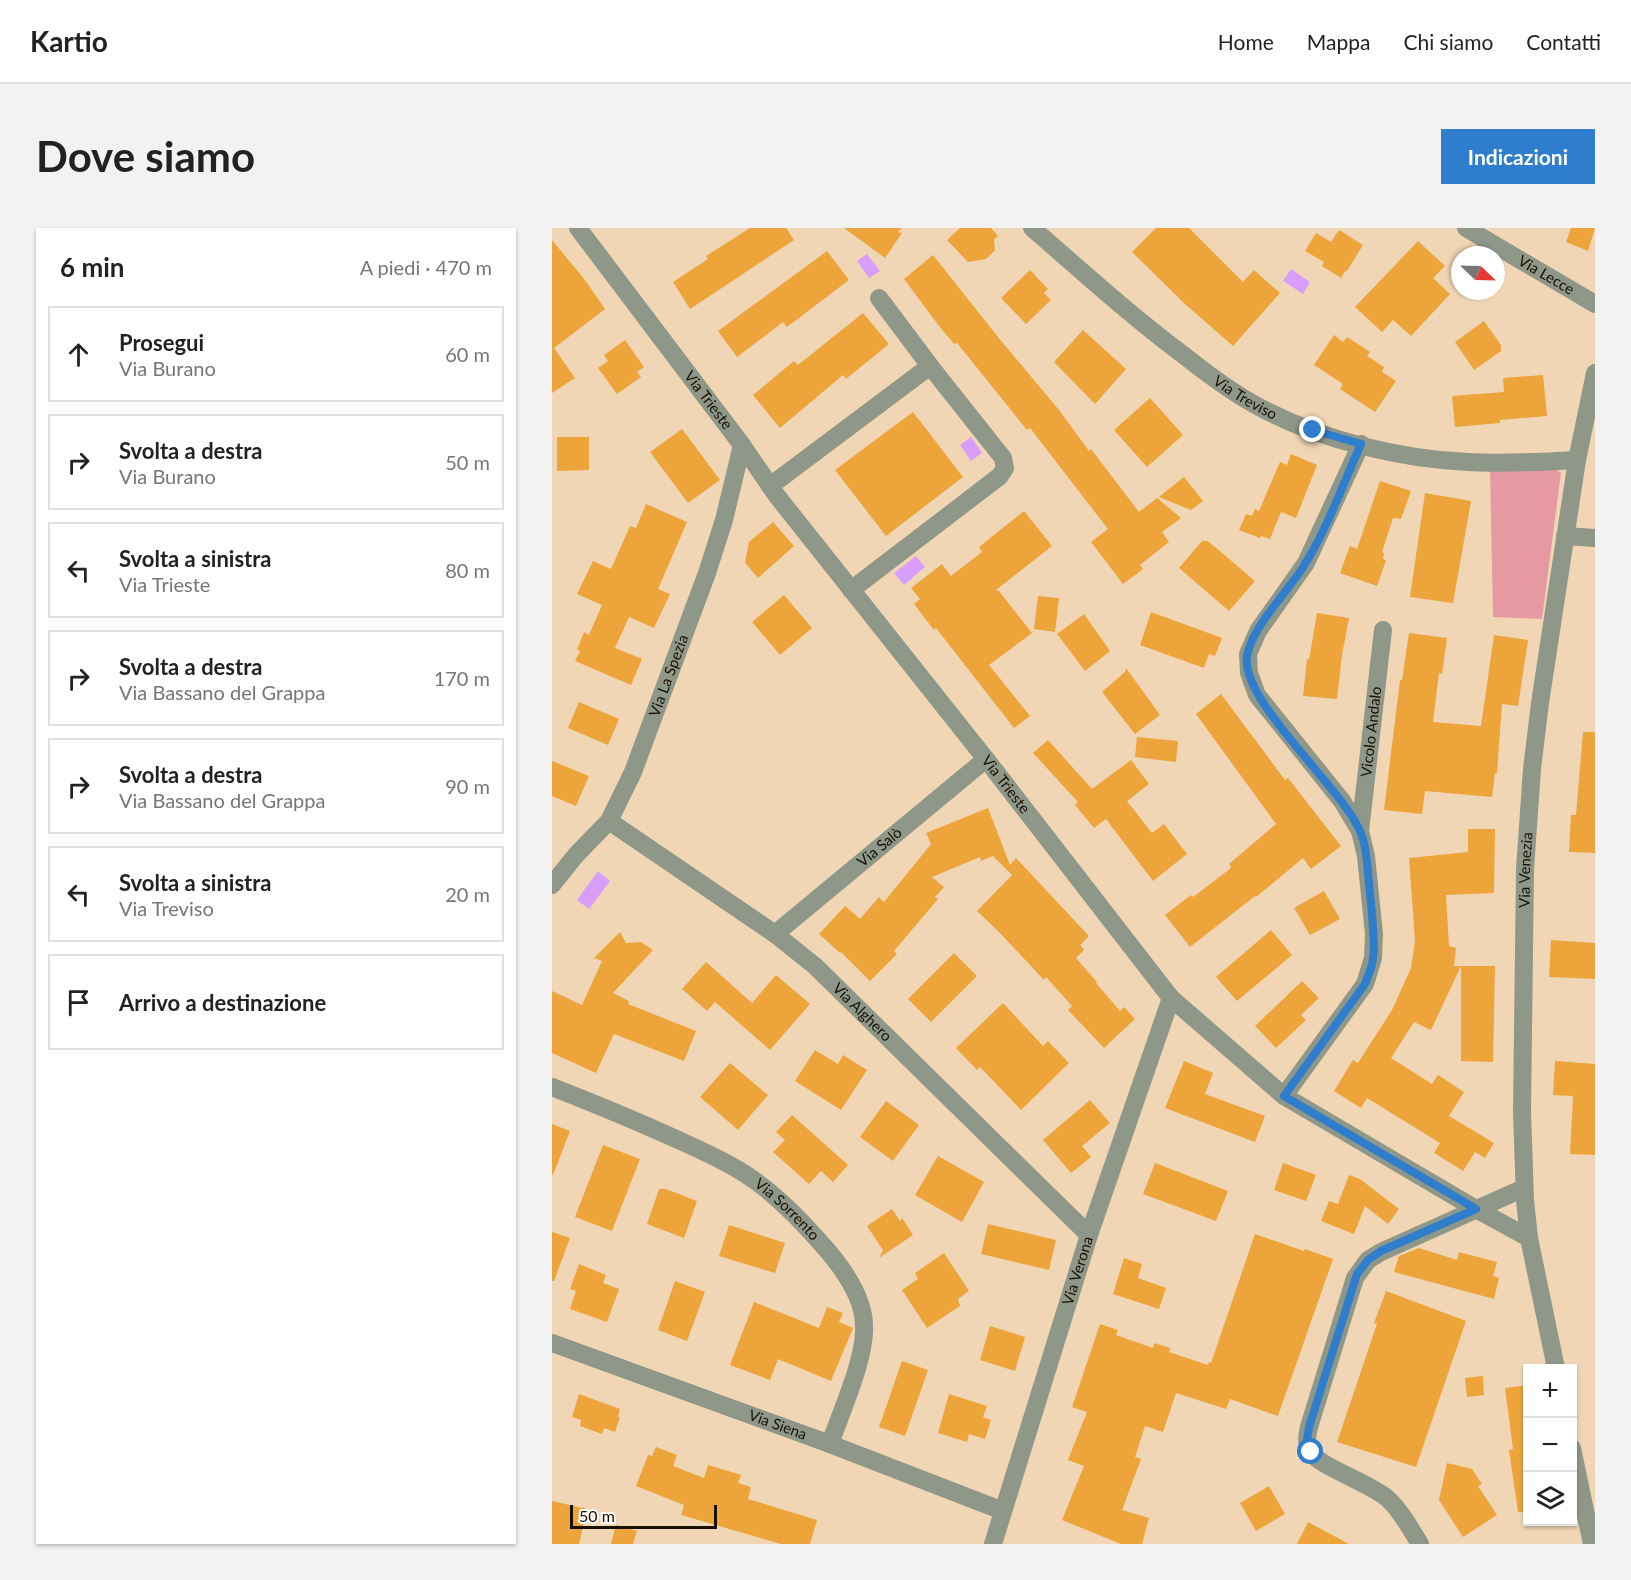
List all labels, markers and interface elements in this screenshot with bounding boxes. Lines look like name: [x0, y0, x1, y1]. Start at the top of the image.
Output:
text: Kartio: [30, 24, 108, 58]
text: Home: [1218, 29, 1274, 54]
text: Mappa: [1307, 29, 1370, 54]
text: Chi siamo: [1403, 29, 1493, 54]
text: Contatti: [1526, 29, 1601, 54]
button: Indicazioni: [1441, 129, 1595, 184]
text: Dove siamo: [36, 131, 255, 181]
north arrow: [1451, 246, 1505, 300]
text: 6 min: [60, 251, 124, 283]
street label: Via Lecce: [1515, 251, 1578, 298]
text: A piedi · 470 m: [360, 255, 492, 279]
text: Prosegui: [119, 329, 204, 356]
icon: ahead: [62, 338, 95, 371]
text: 60 m: [445, 342, 490, 366]
text: Via Burano: [119, 356, 216, 380]
street label: Via Trieste: [681, 367, 737, 433]
street label: Via Treviso: [1210, 371, 1280, 423]
route end: [1299, 416, 1325, 442]
text: Svolta a destra: [119, 437, 262, 464]
icon: right: [62, 446, 95, 479]
text: 50 m: [445, 450, 490, 474]
text: Via Burano: [119, 464, 216, 488]
text: Svolta a sinistra: [119, 545, 271, 572]
icon: left: [62, 554, 95, 587]
text: 80 m: [445, 558, 490, 582]
text: Via Trieste: [119, 572, 210, 596]
street label: Via La Spezia: [644, 632, 691, 719]
text: Svolta a destra: [119, 653, 262, 680]
icon: right: [62, 662, 95, 695]
text: 170 m: [434, 666, 490, 690]
text: Via Bassano del Grappa: [119, 680, 325, 704]
street label: Vicolo Andalo: [1356, 685, 1384, 778]
street label: Via Trieste: [978, 751, 1035, 817]
text: Svolta a destra: [119, 761, 262, 788]
icon: right: [62, 770, 95, 803]
text: 90 m: [445, 774, 490, 798]
text: Via Bassano del Grappa: [119, 788, 325, 812]
street label: Via Salò: [853, 823, 905, 870]
street label: Via Venezia: [1515, 832, 1536, 908]
text: Svolta a sinistra: [119, 869, 271, 896]
icon: left: [62, 878, 95, 911]
text: 20 m: [445, 882, 490, 906]
text: Via Treviso: [119, 896, 214, 920]
street label: Via Alghero: [829, 978, 896, 1045]
icon: arrive: [62, 986, 95, 1019]
text: Arrivo a destinazione: [119, 989, 326, 1016]
street label: Via Sorrento: [752, 1174, 824, 1244]
street label: Via Verona: [1058, 1234, 1096, 1307]
map controls: [1523, 1364, 1577, 1526]
button: +: [1523, 1364, 1577, 1418]
street label: Via Siena: [746, 1405, 809, 1443]
button: −: [1523, 1418, 1577, 1472]
route start: [1297, 1438, 1323, 1464]
button: layers: [1523, 1472, 1577, 1526]
scale bar: [570, 1502, 717, 1530]
text: 50 m: [579, 1506, 615, 1525]

